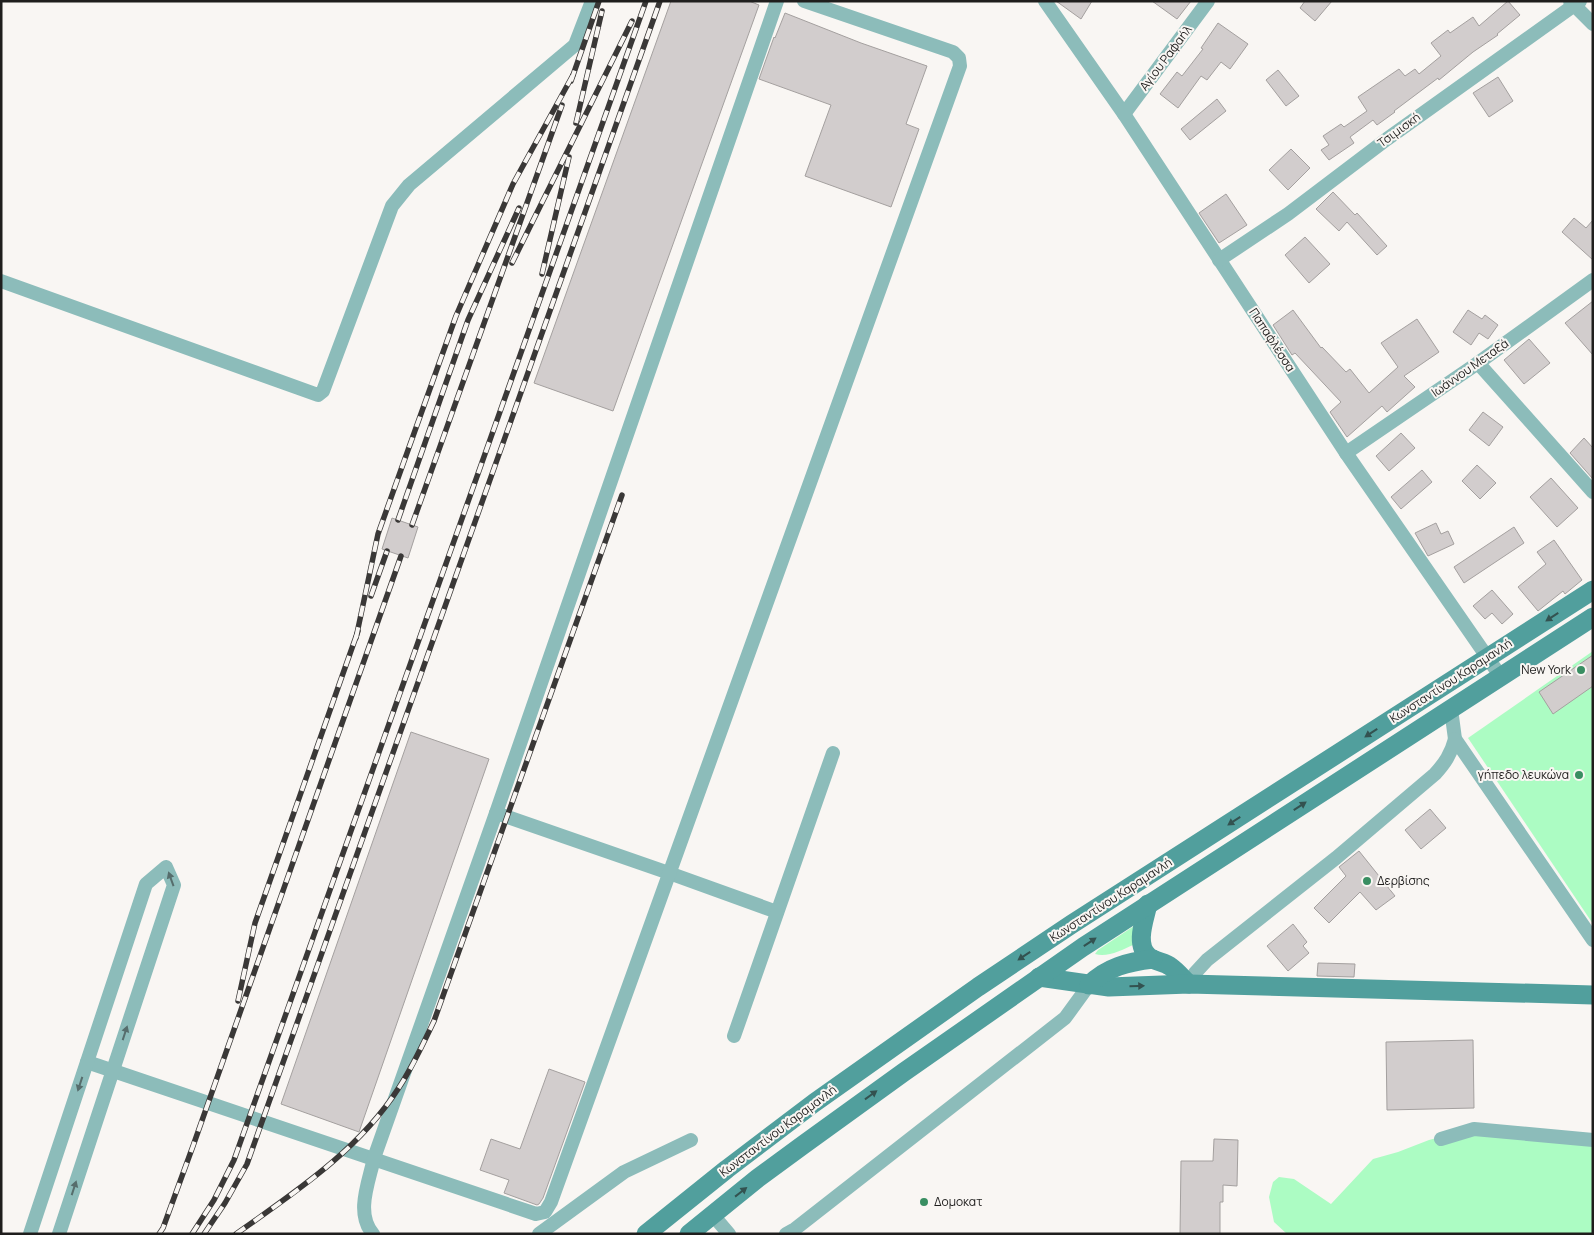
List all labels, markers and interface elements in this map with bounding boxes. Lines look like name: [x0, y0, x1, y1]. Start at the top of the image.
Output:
street label: Αγίου Ραφαήλ: [1135, 21, 1196, 94]
street label: Τσιμισκή: [1374, 108, 1424, 151]
street label: Παπαφλέσσα: [1245, 305, 1299, 375]
street label: Ιωάννου Μεταξά: [1428, 335, 1512, 401]
one-way arrow: [1545, 612, 1558, 621]
street label: Κωνσταντίνου Καραμανλή: [1386, 635, 1515, 727]
place label: New York: [1521, 661, 1572, 678]
marker: New York: [1575, 664, 1587, 676]
one-way arrow: [1364, 728, 1377, 738]
place label: γήπεδο λευκώνα: [1478, 766, 1569, 783]
marker: γήπεδο λευκώνα: [1573, 769, 1585, 781]
one-way arrow: [1294, 801, 1307, 811]
one-way arrow: [1228, 816, 1241, 826]
street label: Κωνσταντίνου Καραμανλή: [1046, 854, 1175, 946]
one-way arrow: [166, 871, 174, 886]
place label: Δερβίσης: [1377, 872, 1430, 889]
marker: Δερβίσης: [1361, 875, 1373, 887]
one-way arrow: [1084, 937, 1097, 947]
one-way arrow: [1017, 951, 1031, 961]
one-way arrow: [1130, 982, 1146, 990]
one-way arrow: [122, 1026, 130, 1041]
one-way arrow: [76, 1077, 83, 1092]
street label: Κωνσταντίνου Καραμανλή: [716, 1081, 840, 1180]
one-way arrow: [865, 1091, 878, 1101]
one-way arrow: [71, 1180, 79, 1195]
one-way arrow: [734, 1187, 748, 1197]
place label: Δομοκατ: [934, 1193, 982, 1210]
marker: Δομοκατ: [918, 1196, 930, 1208]

